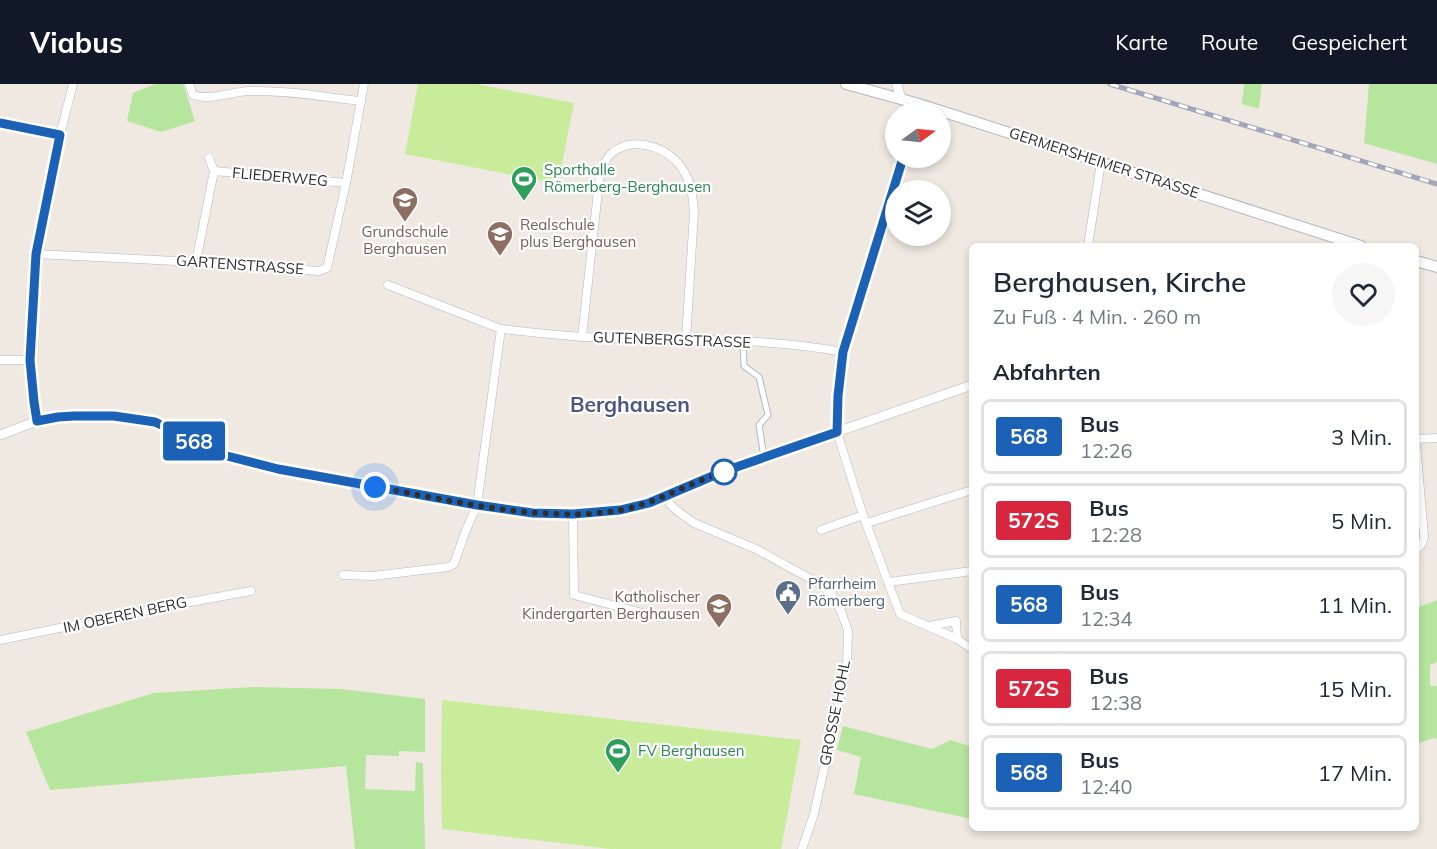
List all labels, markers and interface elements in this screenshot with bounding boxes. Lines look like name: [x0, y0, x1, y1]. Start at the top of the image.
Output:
text: Viabus: [30, 25, 123, 60]
text: Karte: [1115, 29, 1168, 55]
text: Route: [1201, 29, 1258, 55]
text: Gespeichert: [1291, 29, 1407, 55]
north arrow: [885, 102, 951, 168]
map controls: [885, 102, 951, 246]
street label: GERMERSHEIMER STRASSE: [1007, 123, 1202, 202]
place label: Sporthalle Römerberg-Berghausen: [544, 160, 711, 196]
street label: FLIEDERWEG: [231, 163, 329, 190]
sports icon: Sporthalle Römerberg-Berghausen: [509, 164, 539, 202]
button: layers: [885, 180, 951, 246]
school or university icon: Grundschule Berghausen: [390, 185, 420, 223]
place label: Realschule plus Berghausen: [520, 215, 636, 251]
school or university icon: Realschule plus Berghausen: [485, 219, 515, 257]
place label: Grundschule Berghausen: [362, 222, 448, 258]
street label: GARTENSTRASSE: [176, 251, 305, 278]
button: heart: [1332, 263, 1395, 326]
text: Berghausen, Kirche: [993, 264, 1246, 299]
text: Zu Fuß · 4 Min. · 260 m: [993, 304, 1201, 329]
street label: GUTENBERGSTRASSE: [593, 327, 752, 352]
text: Abfahrten: [993, 358, 1101, 386]
district label: Berghausen: [570, 391, 690, 417]
text: Bus: [1080, 410, 1119, 438]
line badge: 568: [160, 422, 228, 460]
text: 568: [1010, 423, 1048, 449]
text: 3 Min.: [1331, 423, 1392, 451]
text: 568: [175, 428, 213, 454]
text: 12:26: [1080, 438, 1133, 463]
unlabelled marker: [711, 459, 737, 485]
your location: [360, 472, 390, 502]
text: Bus: [1089, 494, 1129, 522]
text: 572S: [1008, 507, 1059, 533]
text: 5 Min.: [1331, 507, 1392, 535]
text: 12:28: [1089, 522, 1142, 547]
place label: Pfarrheim Römerberg: [808, 574, 885, 610]
public building icon: Pfarrheim Römerberg: [773, 578, 803, 616]
text: Bus: [1080, 578, 1119, 606]
place label: Katholischer Kindergarten Berghausen: [522, 587, 701, 623]
school or university icon: Katholischer Kindergarten Berghausen: [704, 591, 734, 629]
text: 568: [1010, 591, 1048, 617]
text: 11 Min.: [1318, 591, 1392, 619]
street label: IM OBEREN BERG: [61, 592, 188, 637]
text: 12:34: [1080, 606, 1133, 631]
street label: GROSSE HOHL: [815, 659, 854, 767]
text: Bus: [1089, 662, 1129, 690]
text: 572S: [1008, 675, 1059, 701]
text: 15 Min.: [1318, 675, 1392, 703]
text: 12:38: [1089, 690, 1142, 715]
sports icon: FV Berghausen: [603, 736, 633, 774]
place label: FV Berghausen: [638, 741, 744, 760]
text: Bus: [1080, 746, 1119, 774]
text: 568: [1010, 759, 1048, 785]
text: 17 Min.: [1318, 759, 1392, 787]
text: 12:40: [1080, 774, 1133, 799]

